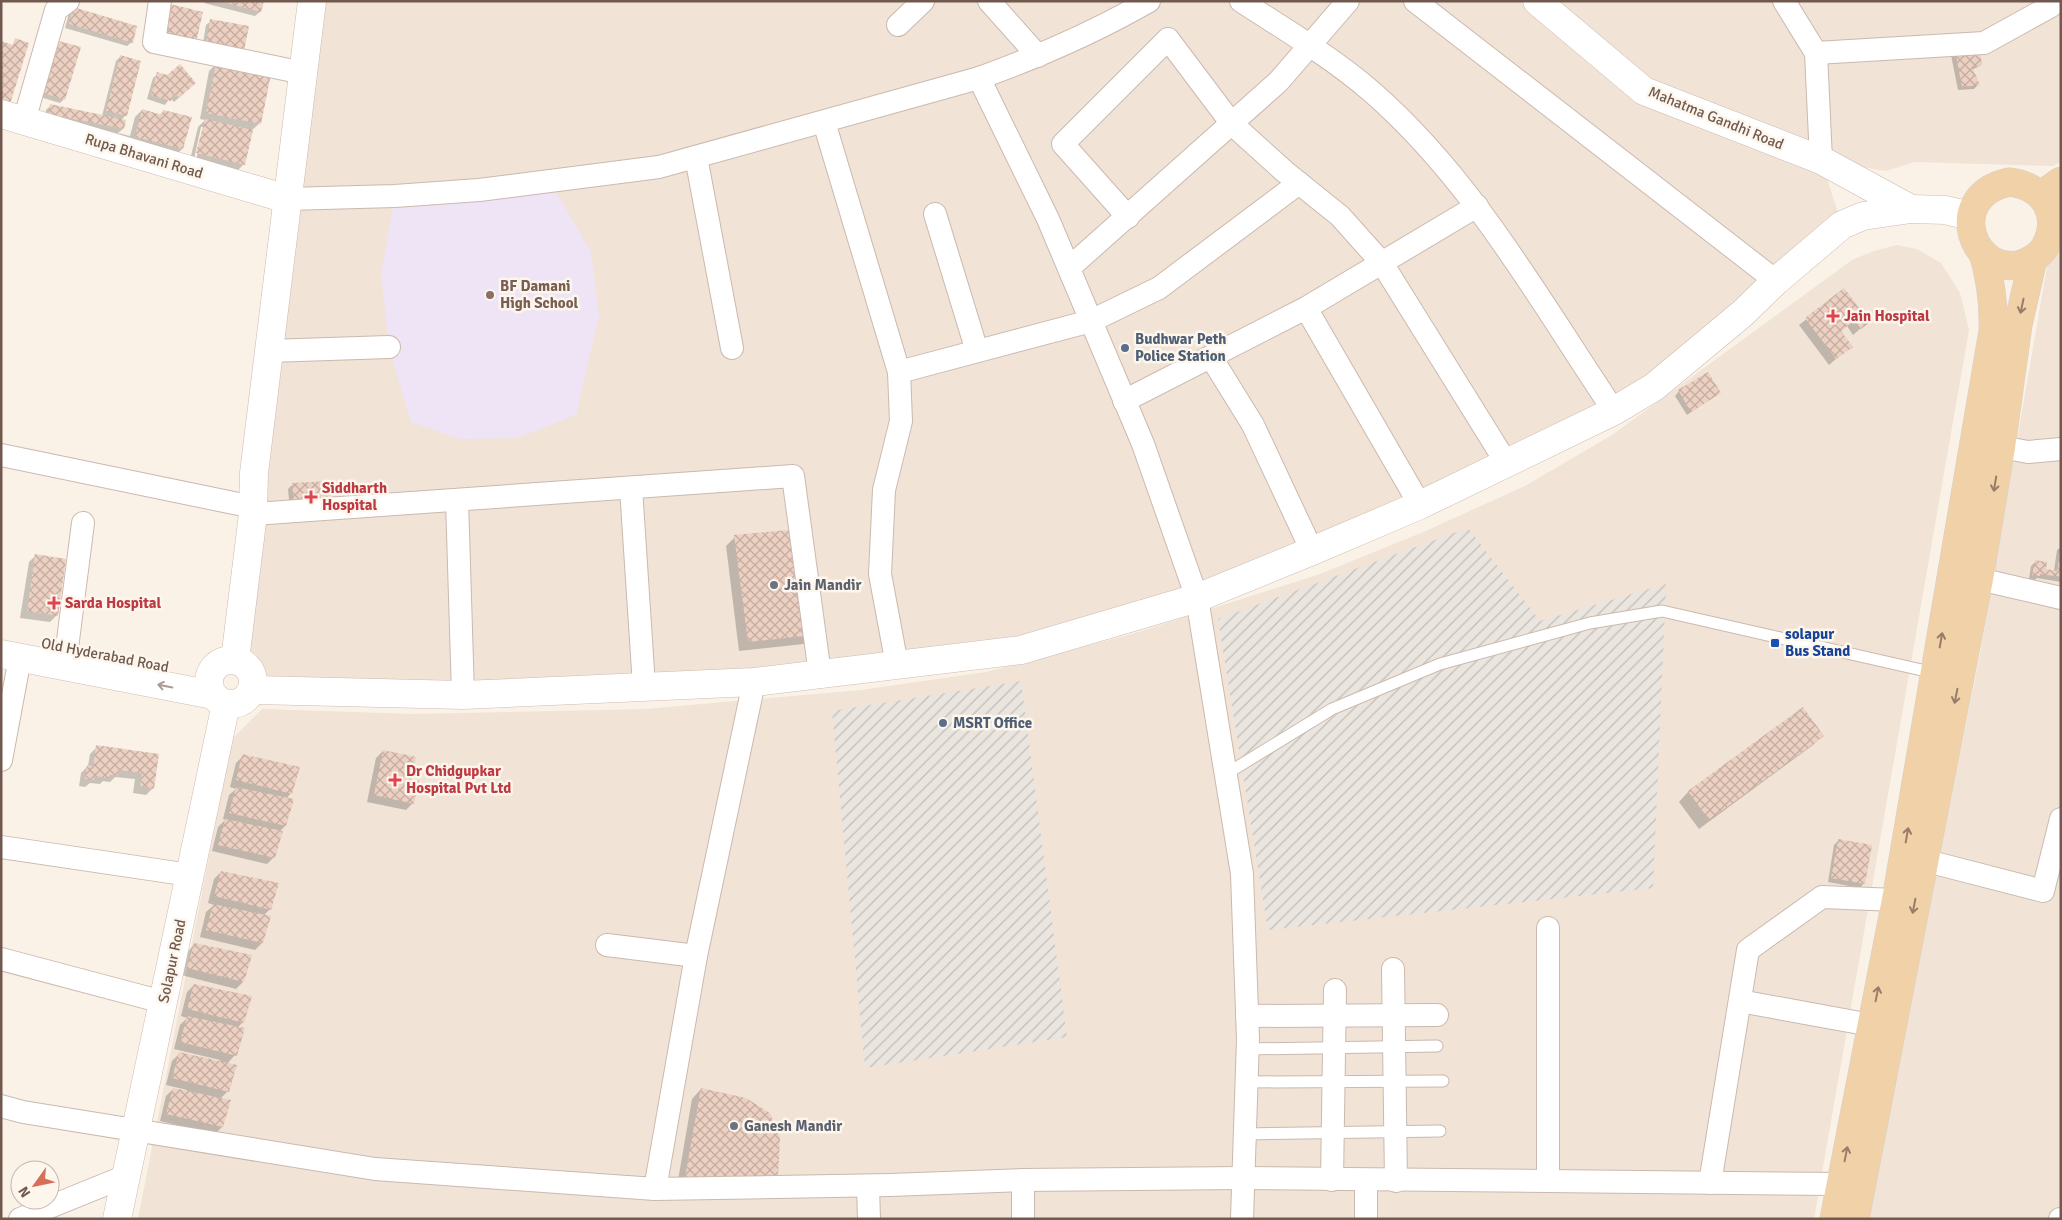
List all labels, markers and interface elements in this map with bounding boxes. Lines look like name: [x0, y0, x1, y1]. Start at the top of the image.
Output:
street label: Mahatma Gandhi Road: [1646, 83, 1786, 153]
street label: Rupa Bhavani Road: [83, 129, 205, 183]
place label: BF Damani High School: [500, 277, 579, 312]
marker: BF Damani High School: [484, 289, 496, 301]
one-way arrow: [2016, 298, 2026, 314]
place label: Jain Hospital: [1844, 307, 1930, 325]
marker: Jain Hospital: [1826, 309, 1840, 323]
place label: Budhwar Peth Police Station: [1135, 330, 1226, 365]
marker: Budhwar Peth Police Station: [1119, 342, 1131, 354]
one-way arrow: [1990, 476, 2000, 492]
place label: Siddharth Hospital: [322, 479, 387, 514]
marker: Siddharth Hospital: [304, 490, 318, 504]
place label: Jain Mandir: [784, 576, 861, 594]
marker: Jain Mandir: [768, 579, 780, 591]
place label: Sarda Hospital: [65, 594, 161, 612]
marker: Sarda Hospital: [47, 596, 61, 610]
place label: solapur Bus Stand: [1785, 625, 1850, 660]
one-way arrow: [1937, 632, 1947, 648]
street label: Old Hyderabad Road: [40, 634, 170, 676]
marker: solapur Bus Stand: [1769, 637, 1781, 649]
one-way arrow: [158, 680, 174, 690]
one-way arrow: [1951, 687, 1960, 703]
place label: MSRT Office: [953, 714, 1032, 732]
marker: MSRT Office: [937, 717, 949, 729]
place label: Dr Chidgupkar Hospital Pvt Ltd: [406, 762, 511, 797]
marker: Dr Chidgupkar Hospital Pvt Ltd: [388, 773, 402, 787]
one-way arrow: [1903, 827, 1913, 843]
one-way arrow: [1909, 898, 1919, 914]
street label: Solapur Road: [154, 917, 190, 1005]
one-way arrow: [1873, 987, 1882, 1003]
place label: Ganesh Mandir: [744, 1117, 842, 1135]
marker: Ganesh Mandir: [728, 1120, 740, 1132]
one-way arrow: [1841, 1146, 1851, 1162]
north arrow: [10, 1160, 60, 1210]
text: N: [15, 1183, 34, 1201]

